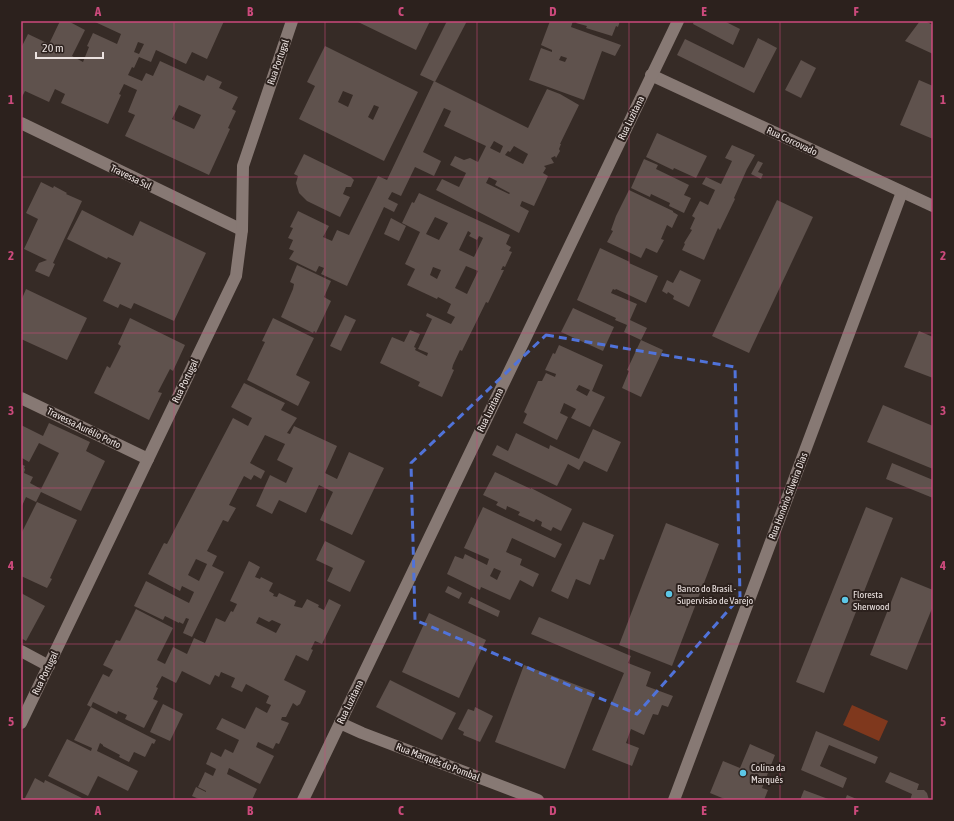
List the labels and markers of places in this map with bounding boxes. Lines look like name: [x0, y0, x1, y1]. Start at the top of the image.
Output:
place label: Banco do Brasil - Supervisão de Varejo: [677, 583, 754, 606]
marker: Banco do Brasil - Supervisão de Varejo: [664, 589, 674, 599]
place label: Floresta Sherwood: [853, 589, 890, 612]
marker: Floresta Sherwood: [840, 595, 850, 605]
place label: Colina da Marquês: [751, 762, 786, 785]
marker: Colina da Marquês: [738, 768, 748, 778]

